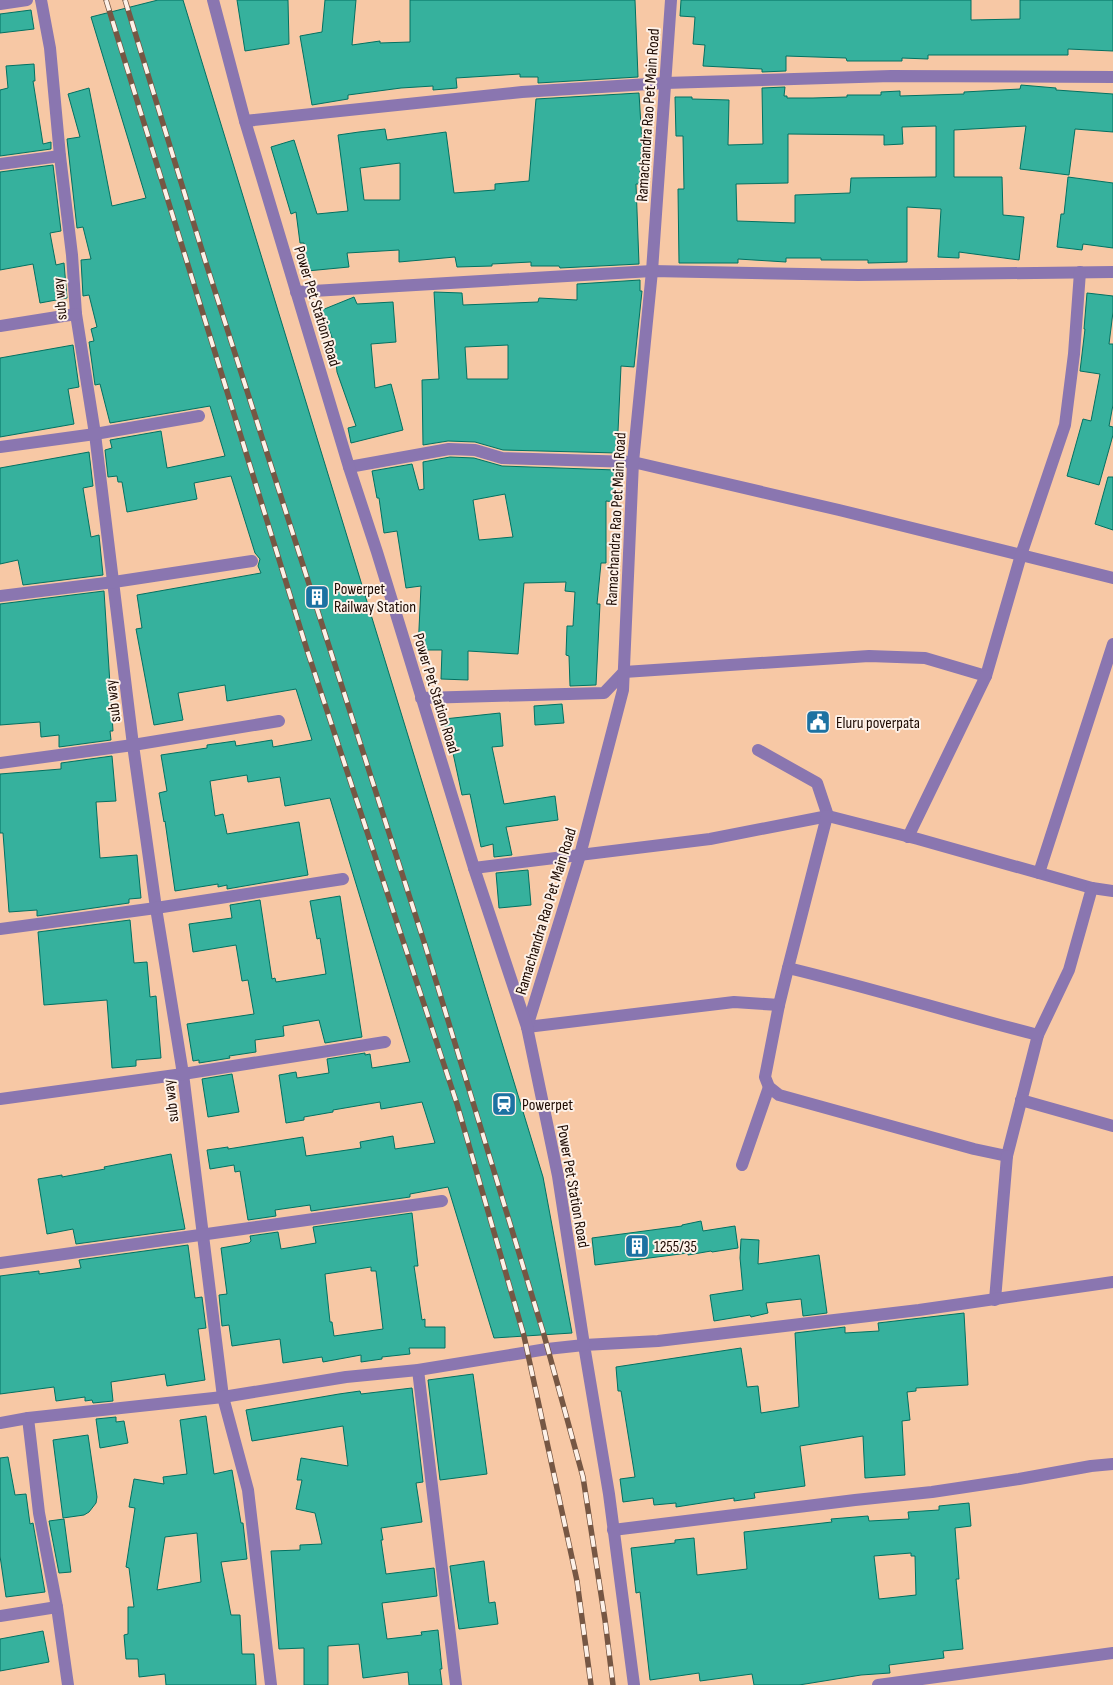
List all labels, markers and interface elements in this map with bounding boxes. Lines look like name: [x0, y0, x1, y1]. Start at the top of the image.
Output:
street label: Ramachandra Rao Pet Main Road: [633, 28, 664, 202]
street label: Power Pet Station Road: [289, 244, 344, 369]
street label: sub way: [49, 277, 72, 321]
street label: Ramachandra Rao Pet Main Road: [602, 432, 631, 606]
place label: Powerpet Railway Station: [334, 580, 416, 617]
building icon: Powerpet Railway Station: [304, 584, 330, 610]
street label: Power Pet Station Road: [408, 631, 463, 756]
street label: sub way: [101, 679, 126, 723]
public building icon: Eluru poverpata: [805, 709, 831, 735]
place label: Eluru poverpata: [836, 714, 920, 733]
street label: Ramachandra Rao Pet Main Road: [512, 826, 581, 997]
street label: sub way: [159, 1079, 184, 1123]
station icon: Powerpet: [491, 1091, 517, 1117]
place label: Powerpet: [522, 1096, 573, 1115]
street label: Power Pet Station Road: [552, 1123, 593, 1249]
building icon: 1255/35: [624, 1233, 650, 1259]
place label: 1255/35: [654, 1238, 697, 1257]

